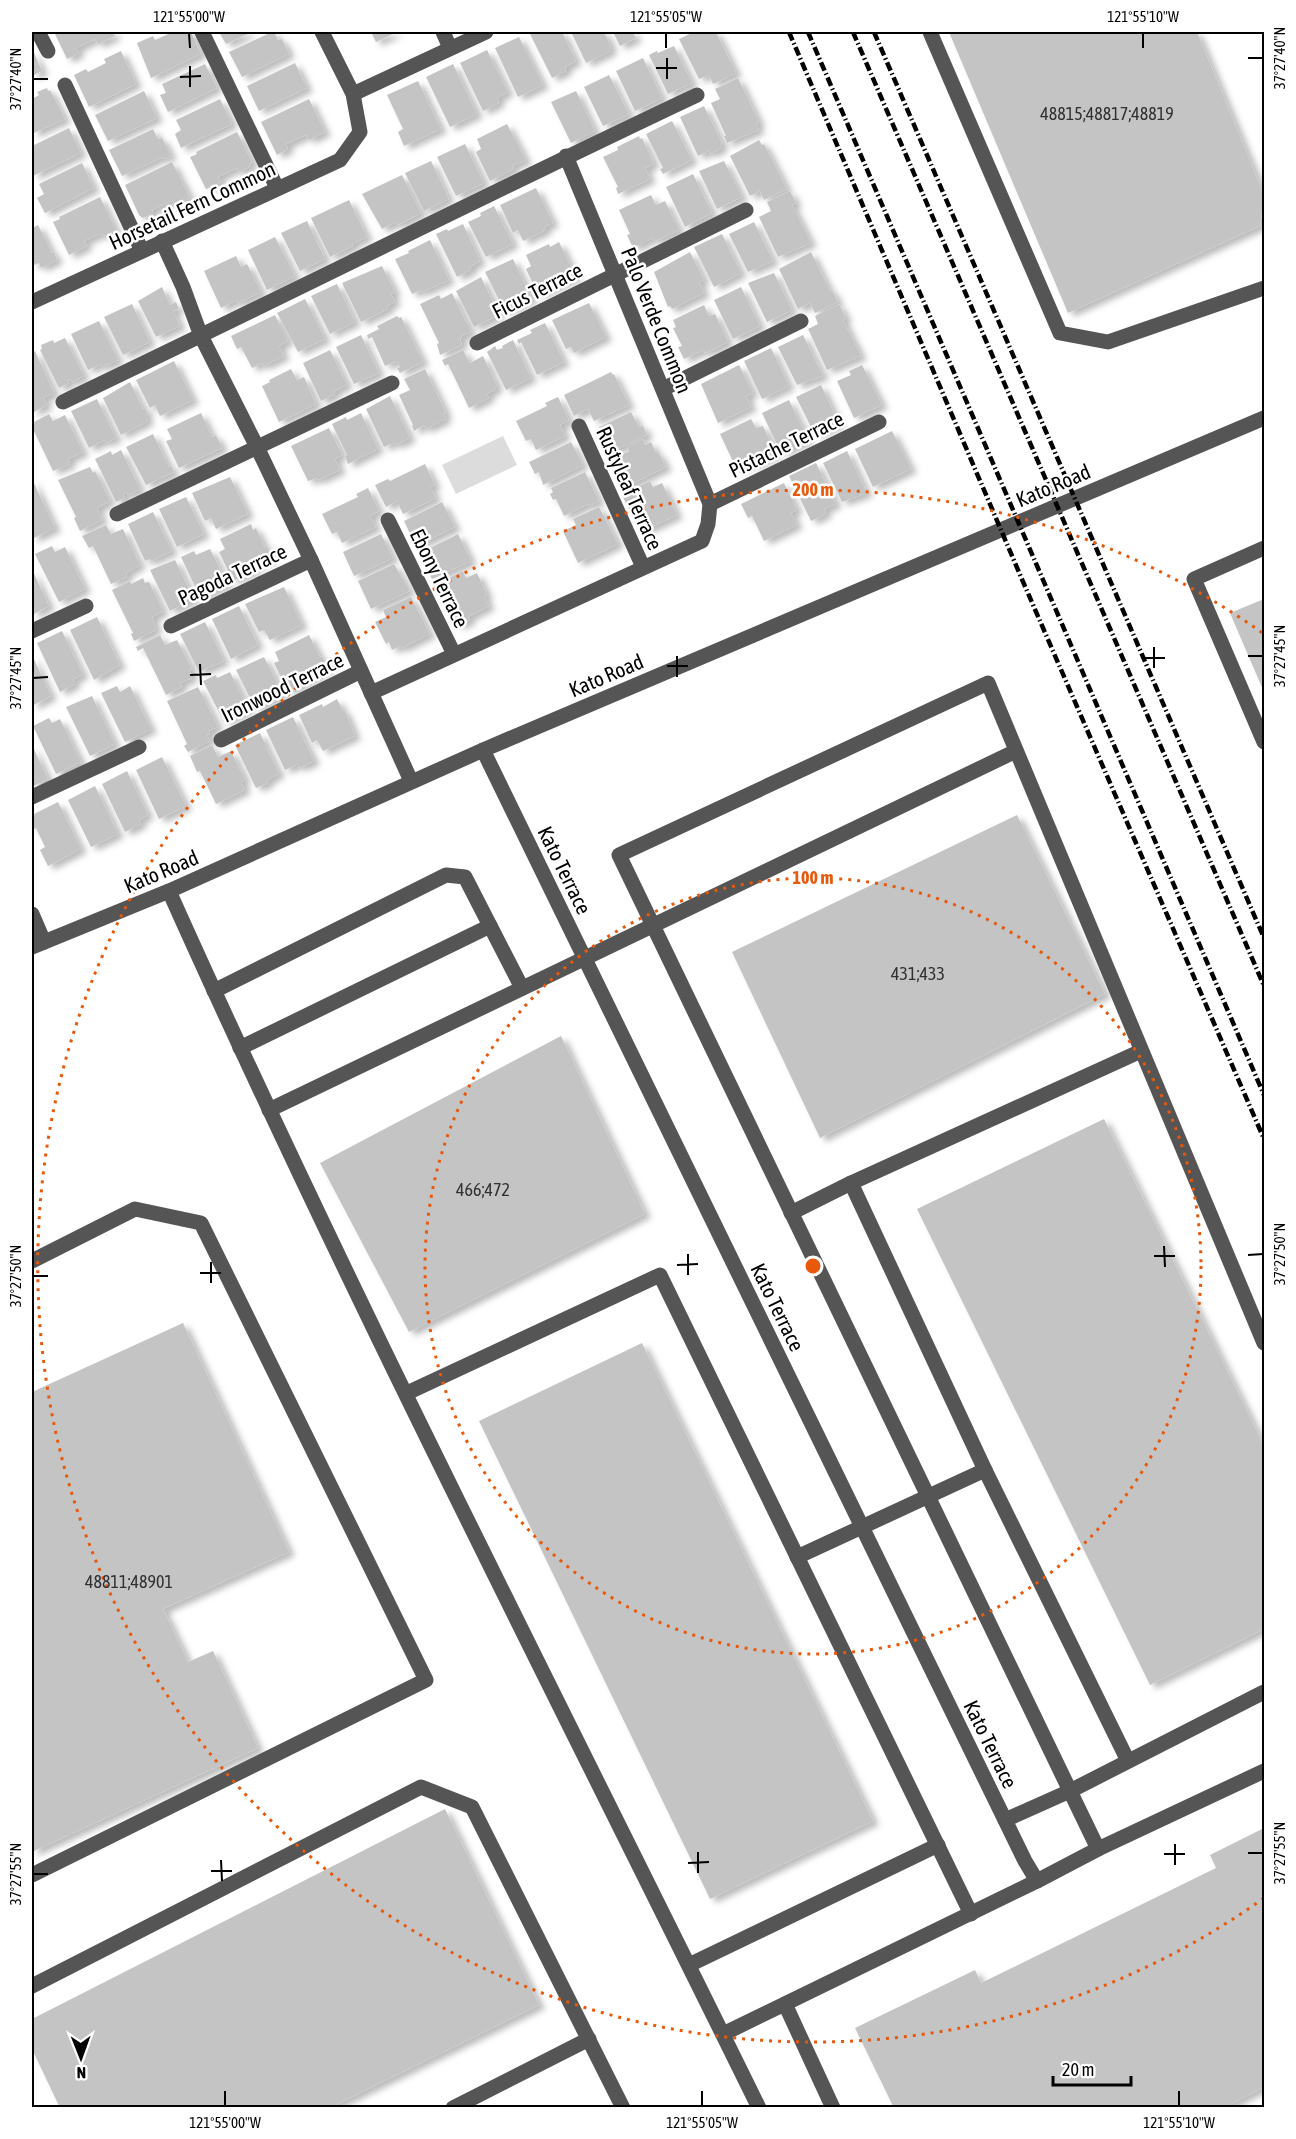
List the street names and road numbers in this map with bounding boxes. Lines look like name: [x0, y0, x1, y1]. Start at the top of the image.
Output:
street label: Horsetail Fern Common: [105, 156, 279, 254]
street label: Palo Verde Common: [617, 244, 697, 396]
street label: Ficus Terrace: [488, 257, 586, 323]
street label: Pistache Terrace: [725, 406, 847, 482]
street label: Rustyleaf Terrace: [592, 423, 668, 553]
street label: Kato Road: [1012, 459, 1094, 511]
street label: Ebony Terrace: [406, 525, 474, 631]
street label: Pagoda Terrace: [174, 538, 290, 610]
street label: Ironwood Terrace: [217, 647, 347, 727]
street label: Kato Road: [565, 649, 647, 701]
street label: Kato Terrace: [533, 822, 597, 918]
street label: Kato Road: [120, 845, 202, 897]
street label: Kato Terrace: [746, 1259, 810, 1355]
street label: Kato Terrace: [959, 1696, 1023, 1792]

